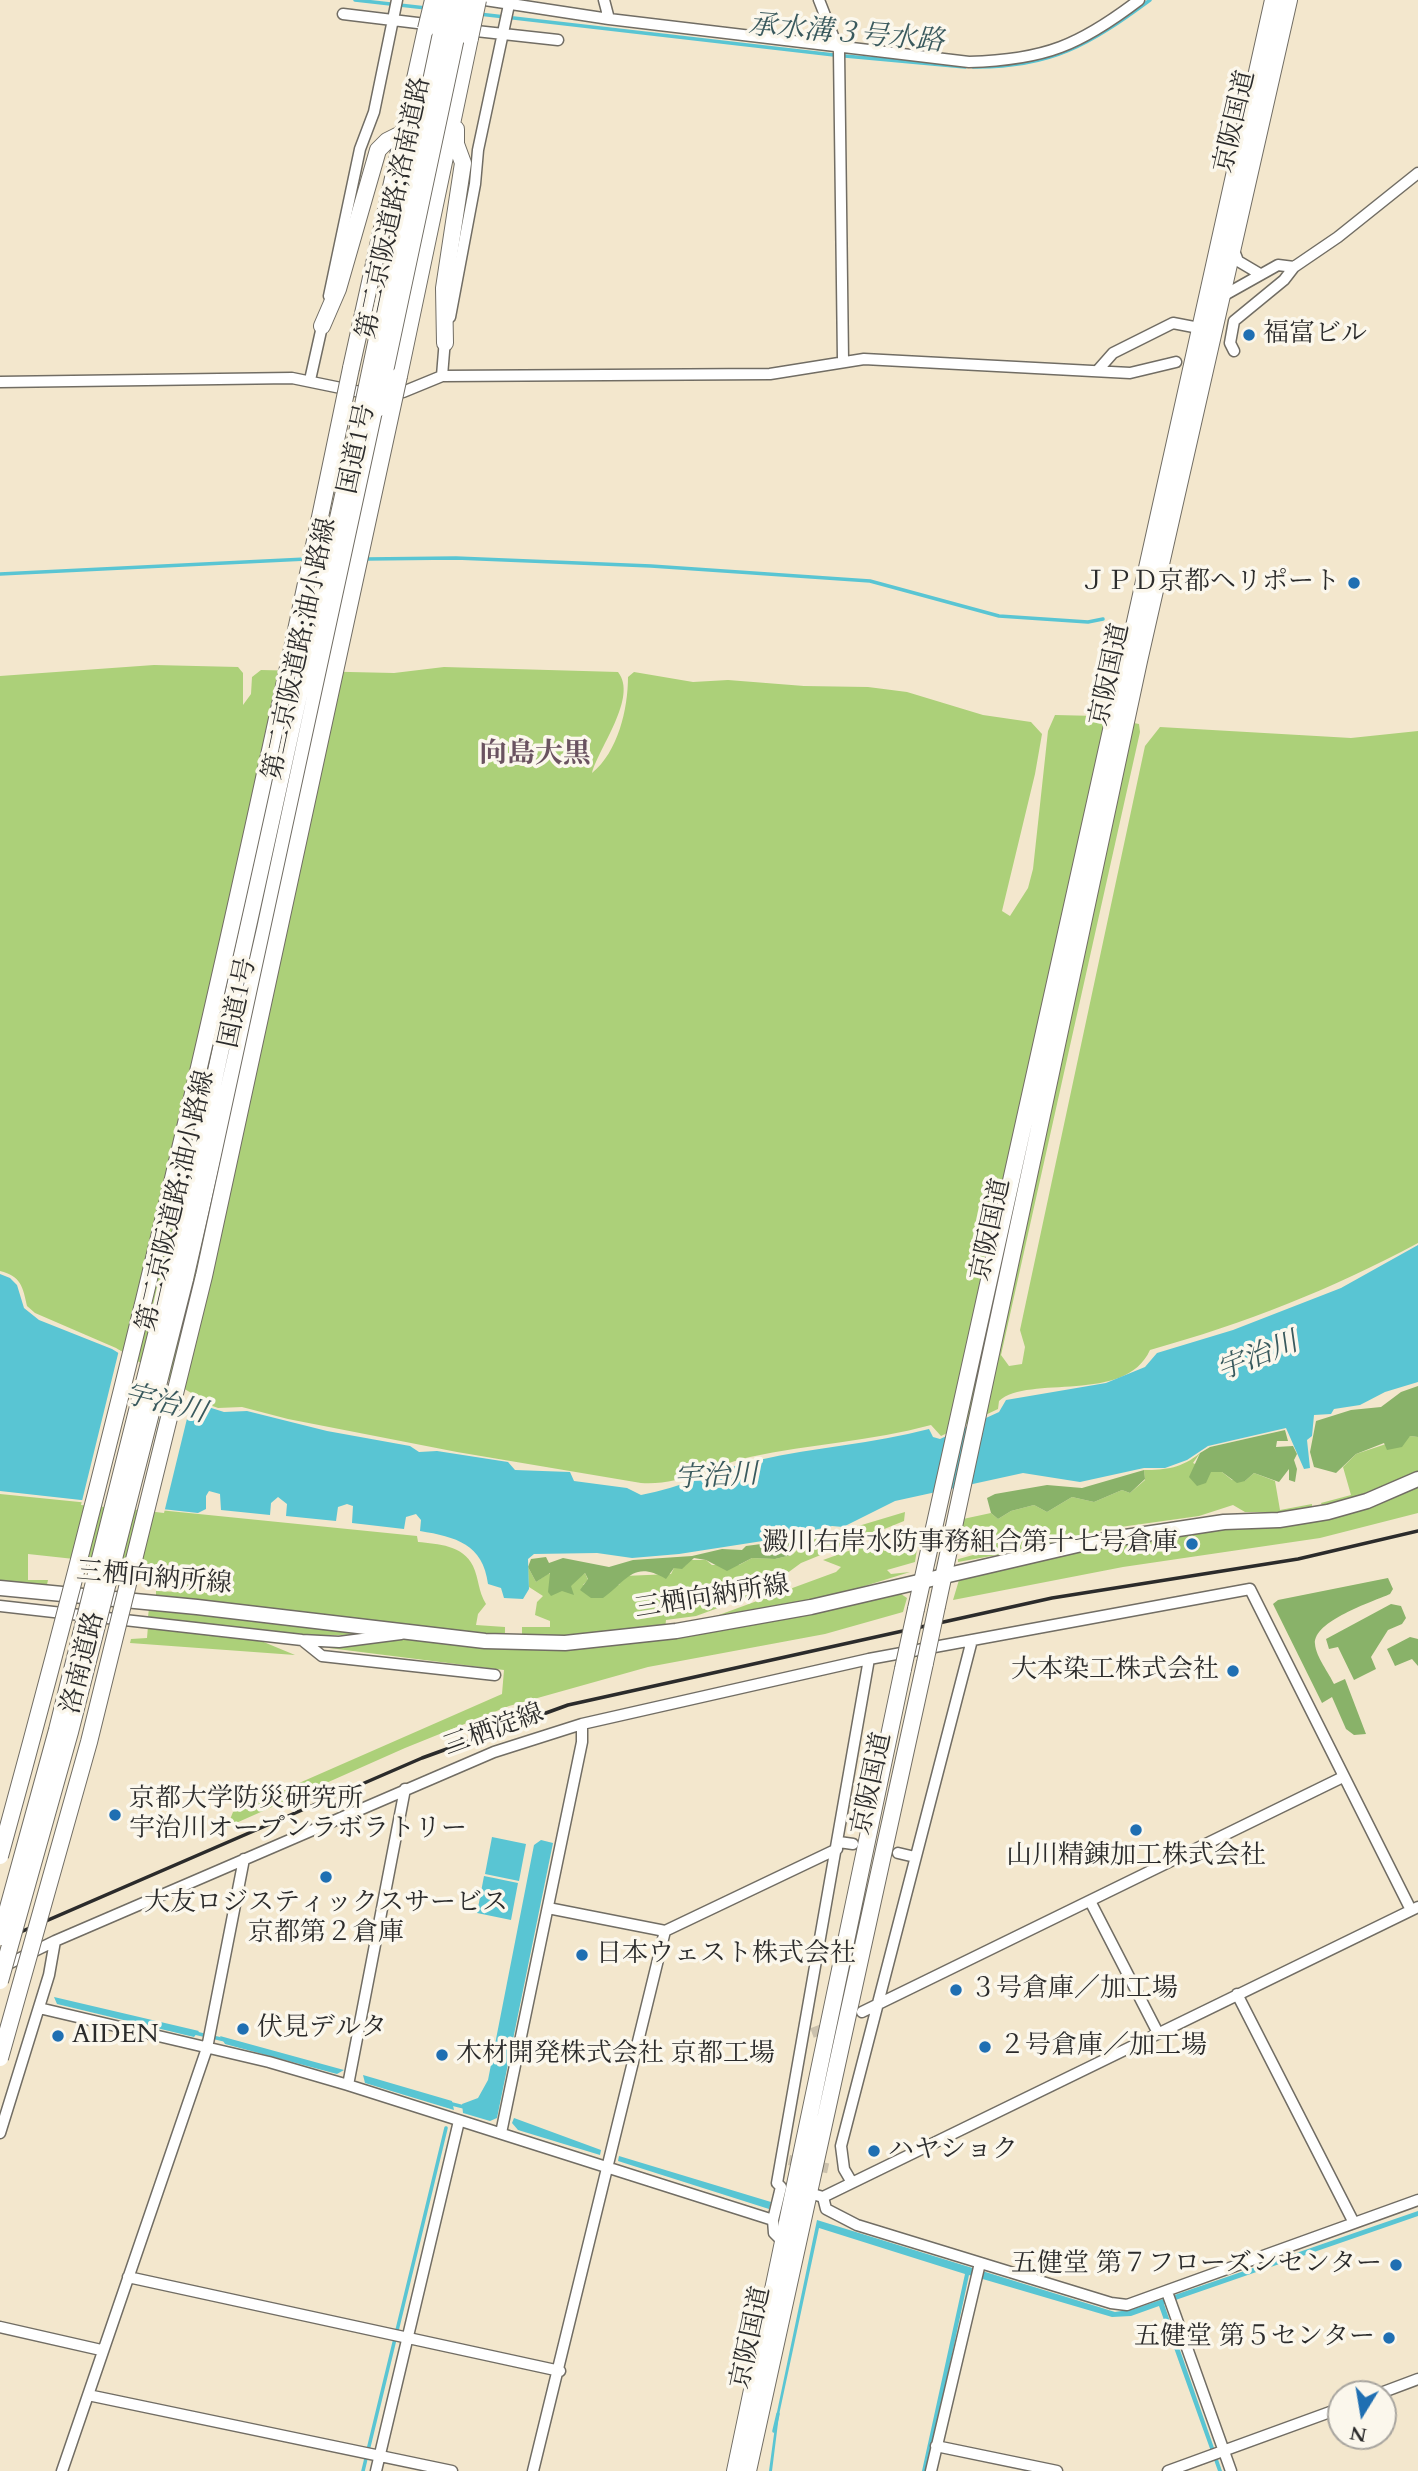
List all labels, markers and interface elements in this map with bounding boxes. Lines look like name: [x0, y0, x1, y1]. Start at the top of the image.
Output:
water label: 承水溝３号水路: [747, 10, 945, 60]
street label: 京阪国道: [1209, 68, 1263, 176]
street label: 第二京阪道路;洛南道路: [352, 74, 438, 342]
place label: 福富ビル: [1263, 319, 1367, 351]
marker: 福富ビル: [1241, 327, 1257, 343]
street label: 国道1号: [333, 401, 383, 497]
street label: 第二京阪道路;油小路線: [258, 515, 344, 783]
place label: ＪＰＤ京都ヘリポート: [1080, 567, 1340, 599]
marker: ＪＰＤ京都ヘリポート: [1346, 575, 1362, 591]
street label: 京阪国道: [1085, 621, 1137, 729]
district label: 向島大黒: [479, 739, 591, 773]
street label: 国道1号: [214, 955, 264, 1051]
street label: 第二京阪道路;油小路線: [132, 1068, 222, 1334]
street label: 京阪国道: [966, 1176, 1018, 1284]
water label: 宇治川: [1213, 1327, 1303, 1389]
water label: 宇治川: [120, 1379, 210, 1431]
water label: 宇治川: [673, 1459, 759, 1497]
place label: 澱川右岸水防事務組合第十七号倉庫: [762, 1528, 1178, 1560]
marker: 澱川右岸水防事務組合第十七号倉庫: [1184, 1536, 1200, 1552]
street label: 三栖向納所線: [75, 1557, 233, 1601]
street label: 三栖向納所線: [633, 1570, 791, 1626]
street label: 洛南道路: [56, 1609, 112, 1717]
place label: 大本染工株式会社: [1011, 1655, 1219, 1687]
marker: 大本染工株式会社: [1225, 1663, 1241, 1679]
street label: 三栖淀線: [440, 1699, 548, 1763]
street label: 京阪国道: [847, 1730, 899, 1838]
place label: 京都大学防災研究所 宇治川オープンラボラトリー: [129, 1784, 467, 1846]
marker: 京都大学防災研究所 宇治川オープンラボラトリー: [107, 1807, 123, 1823]
marker: 山川精錬加工株式会社: [1128, 1822, 1144, 1838]
place label: 山川精錬加工株式会社: [1006, 1841, 1266, 1873]
marker: 大友ロジスティックスサービス 京都第２倉庫: [318, 1869, 334, 1885]
place label: 大友ロジスティックスサービス 京都第２倉庫: [144, 1888, 508, 1950]
place label: 日本ウェスト株式会社: [596, 1939, 856, 1971]
marker: 日本ウェスト株式会社: [574, 1947, 590, 1963]
place label: ３号倉庫／加工場: [970, 1974, 1178, 2006]
marker: ３号倉庫／加工場: [948, 1982, 964, 1998]
place label: 伏見デルタ: [257, 2013, 387, 2045]
place label: AIDEN: [72, 2020, 159, 2052]
marker: 伏見デルタ: [235, 2021, 251, 2037]
marker: AIDEN: [50, 2028, 66, 2044]
place label: ２号倉庫／加工場: [999, 2031, 1207, 2063]
place label: 木材開発株式会社 京都工場: [456, 2039, 775, 2071]
marker: ２号倉庫／加工場: [977, 2039, 993, 2055]
marker: 木材開発株式会社 京都工場: [434, 2047, 450, 2063]
place label: ハヤショク: [888, 2135, 1018, 2167]
marker: ハヤショク: [866, 2143, 882, 2159]
place label: 五健堂 第７フローズンセンター: [1011, 2249, 1382, 2281]
marker: 五健堂 第７フローズンセンター: [1388, 2257, 1404, 2273]
street label: 京阪国道: [726, 2284, 778, 2392]
place label: 五健堂 第５センター: [1134, 2322, 1375, 2354]
marker: 五健堂 第５センター: [1381, 2330, 1397, 2346]
north arrow: [1327, 2380, 1397, 2450]
text: N: [1348, 2419, 1369, 2448]

